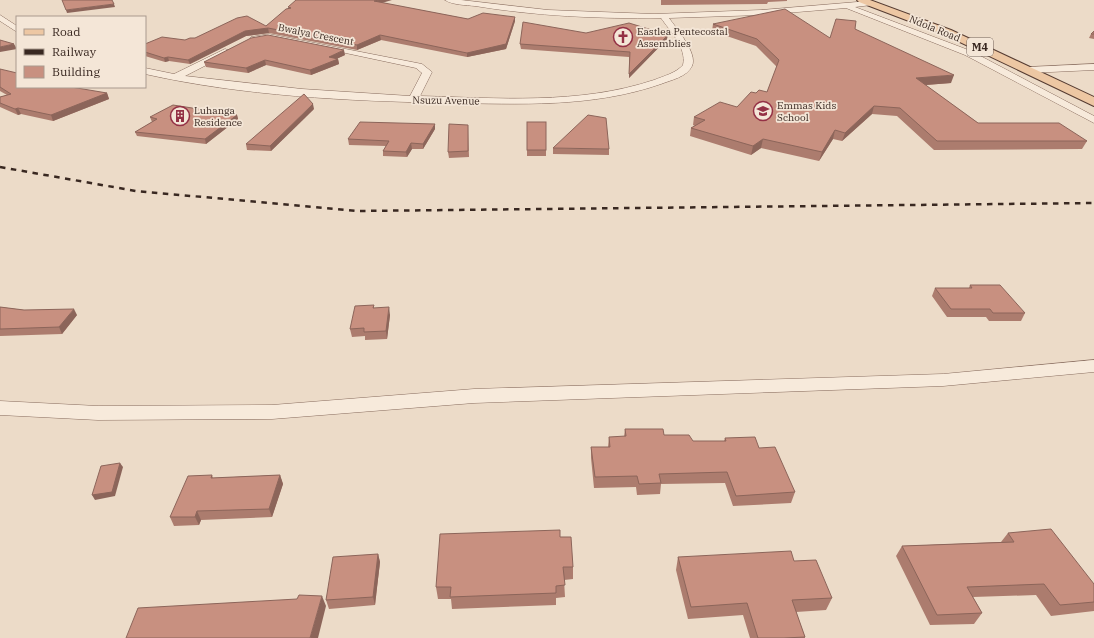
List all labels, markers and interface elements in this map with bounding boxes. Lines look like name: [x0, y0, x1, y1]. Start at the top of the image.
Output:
street label: Ndola Road: [907, 12, 962, 45]
legend: [16, 16, 146, 88]
street label: Bwalya Crescent: [277, 21, 355, 48]
text: Road: [52, 24, 81, 39]
place label: Eastlea Pentecostal Assemblies: [637, 25, 728, 50]
church icon: Eastlea Pentecostal Assemblies: [612, 26, 634, 48]
road number: M4: [967, 38, 993, 56]
text: Railway: [52, 44, 97, 59]
text: Building: [52, 64, 100, 79]
street label: Nsuzu Avenue: [412, 93, 480, 108]
place label: Emmas Kids School: [777, 99, 836, 124]
school or university icon: Emmas Kids School: [752, 100, 774, 122]
place label: Luhanga Residence: [194, 104, 242, 129]
building icon: Luhanga Residence: [169, 105, 191, 127]

